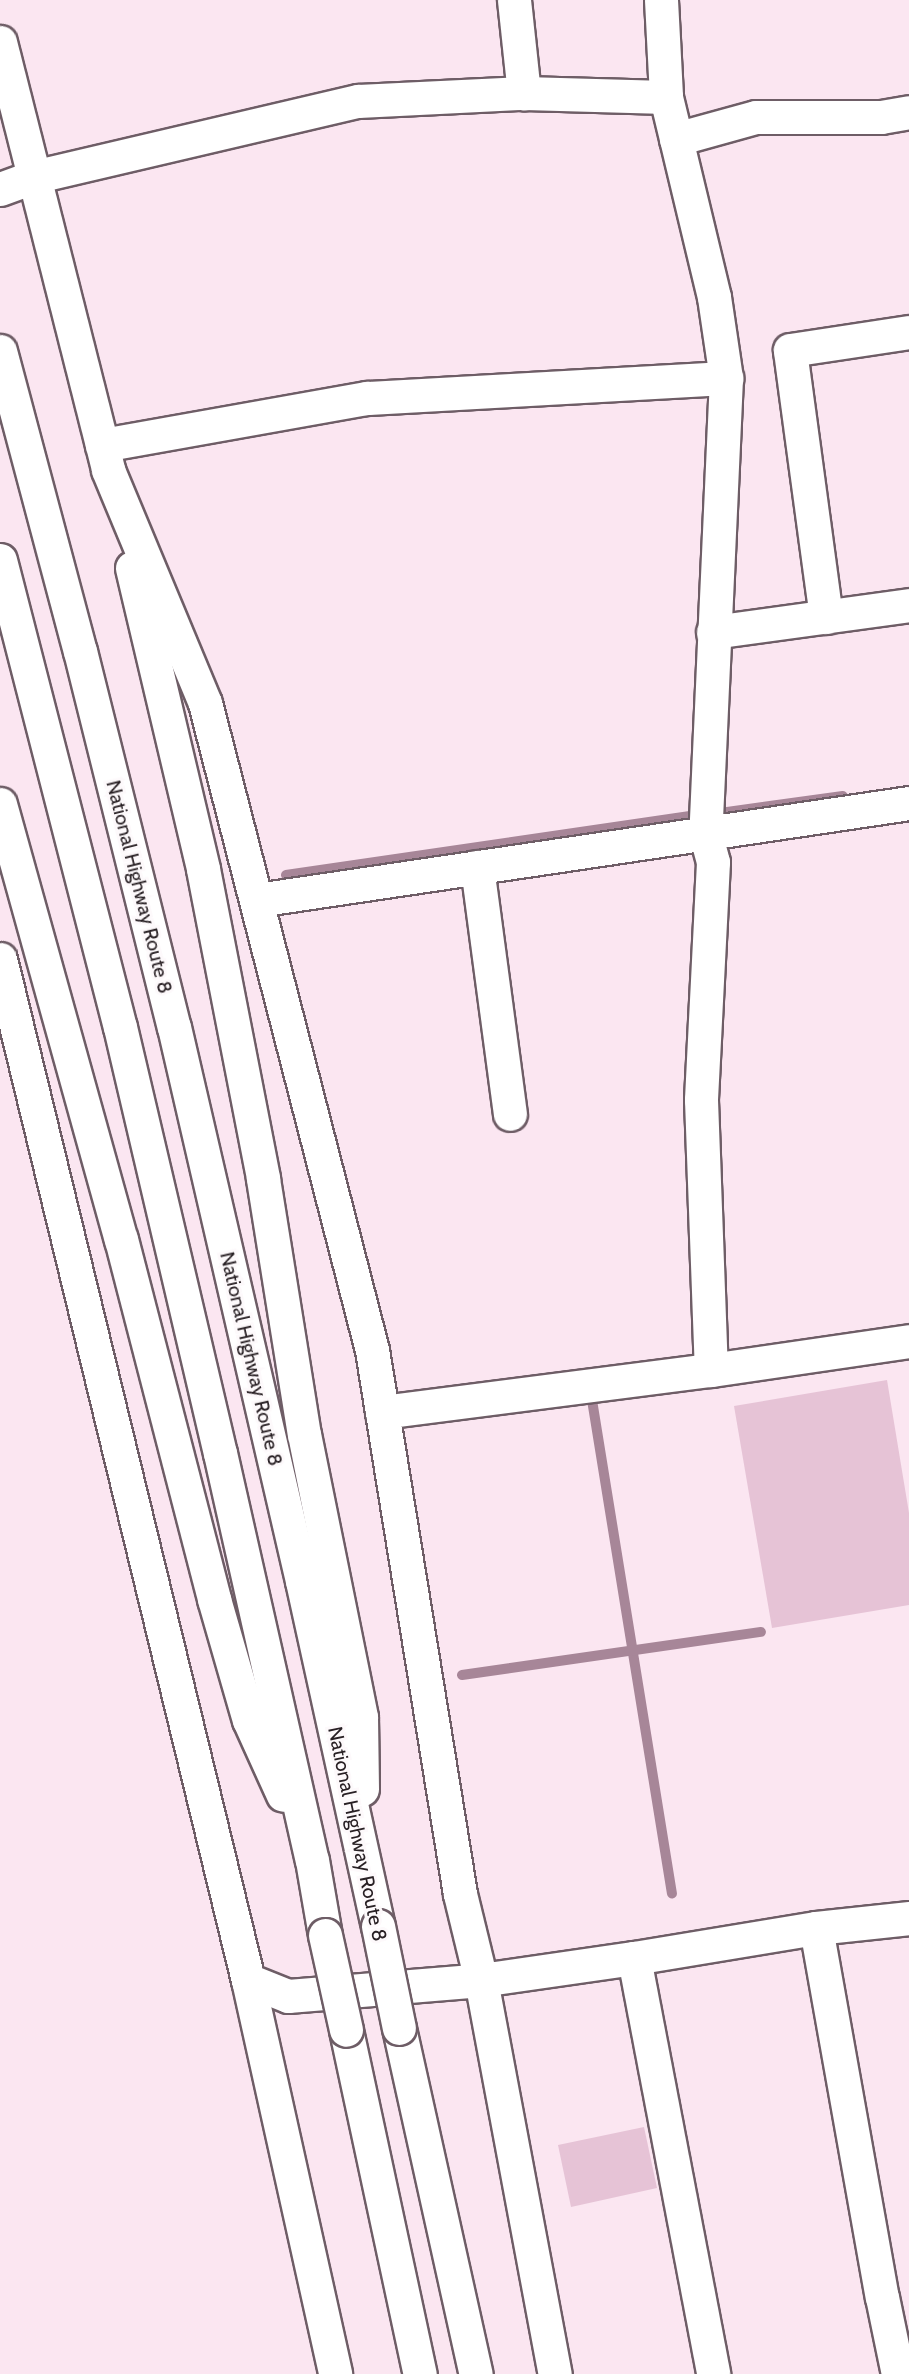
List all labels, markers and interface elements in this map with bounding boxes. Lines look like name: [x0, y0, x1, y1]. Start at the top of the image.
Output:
street label: National Highway Route 8: [101, 778, 177, 996]
street label: National Highway Route 8: [215, 1250, 287, 1468]
street label: National Highway Route 8: [322, 1724, 392, 1944]

